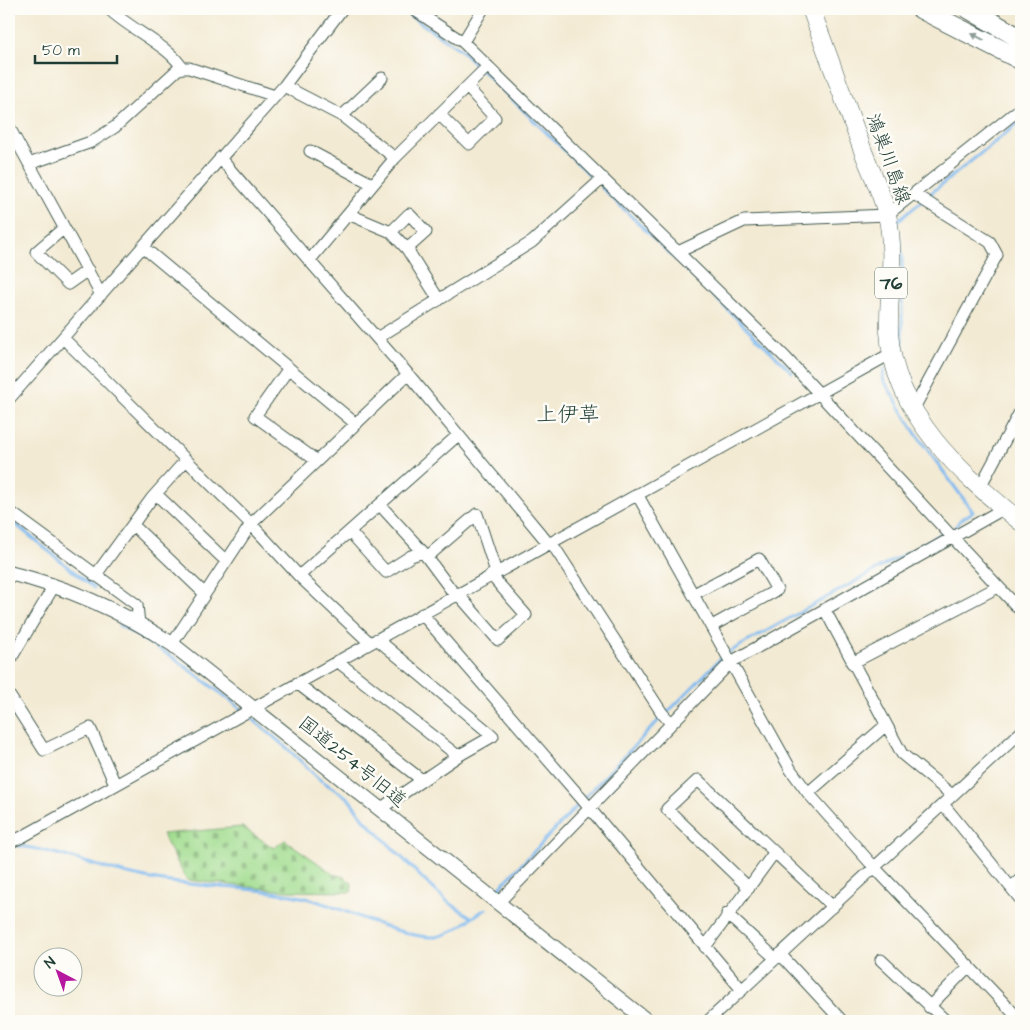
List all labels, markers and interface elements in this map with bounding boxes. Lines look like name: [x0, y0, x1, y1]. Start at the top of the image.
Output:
scale bar: [35, 32, 118, 64]
one-way arrow: [971, 33, 985, 41]
text: 50 m: [42, 40, 80, 61]
street label: 鴻巣川島線: [859, 110, 917, 208]
road number: 76: [875, 268, 907, 298]
district label: 上伊草: [537, 400, 600, 429]
street label: 国道254号旧道: [292, 710, 412, 814]
north arrow: [32, 948, 82, 998]
text: N: [40, 952, 60, 973]

